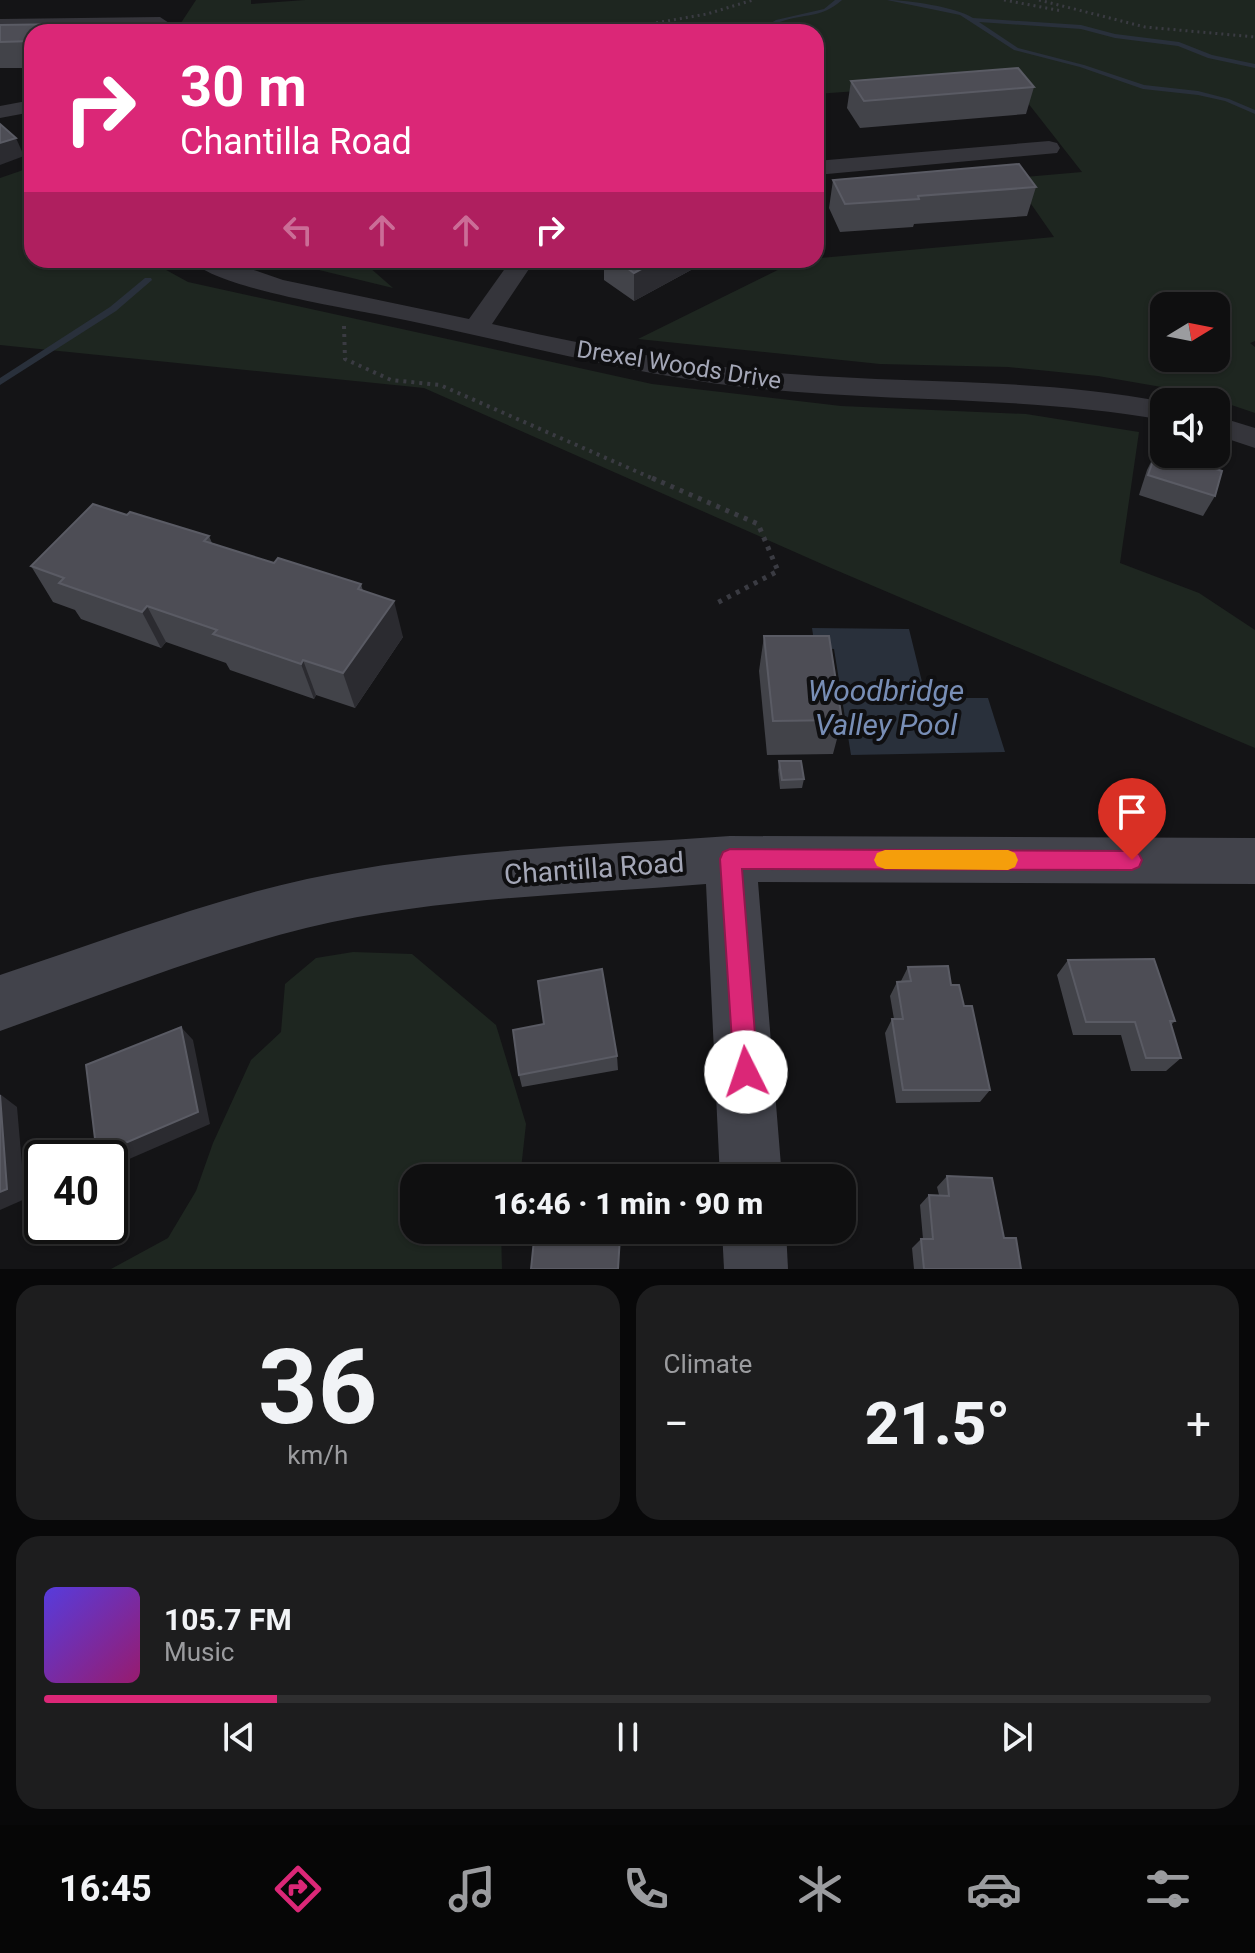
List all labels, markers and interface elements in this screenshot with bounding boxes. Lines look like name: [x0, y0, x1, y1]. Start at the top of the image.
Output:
text: 30 m: [180, 54, 307, 120]
icon: right: [48, 56, 152, 160]
text: Chantilla Road: [180, 121, 412, 163]
icon: left: [276, 208, 320, 252]
icon: ahead: [360, 208, 404, 252]
icon: ahead: [444, 208, 488, 252]
icon: right: [528, 208, 572, 252]
north arrow: [1150, 292, 1230, 372]
map controls: [1150, 292, 1230, 468]
street label: Drexel Woods Drive: [575, 335, 783, 395]
button: sound: [1150, 388, 1230, 468]
water label: Woodbridge Valley Pool: [808, 673, 964, 742]
pin: [1098, 778, 1166, 860]
icon: arrive: [1110, 790, 1154, 834]
street label: Chantilla Road: [503, 846, 685, 891]
position arrow: [704, 1030, 788, 1114]
speed limit sign: 40: [24, 1140, 128, 1244]
text: 16:46 · 1 min · 90 m: [493, 1186, 763, 1221]
text: 36: [258, 1327, 377, 1448]
text: Climate: [664, 1349, 752, 1379]
text: 21.5°: [865, 1388, 1010, 1459]
text: −: [664, 1398, 689, 1450]
text: +: [1186, 1398, 1211, 1450]
text: km/h: [287, 1440, 348, 1470]
text: 105.7 FM: [164, 1602, 292, 1637]
text: Music: [164, 1637, 234, 1667]
icon: previous: [217, 1715, 261, 1759]
icon: pause: [606, 1715, 650, 1759]
icon: next: [995, 1715, 1039, 1759]
icon: directions: [270, 1861, 326, 1917]
icon: music: [444, 1861, 500, 1917]
icon: phone: [618, 1861, 674, 1917]
icon: climate: [792, 1861, 848, 1917]
icon: car: [966, 1861, 1022, 1917]
icon: filters: [1140, 1861, 1196, 1917]
text: 16:45: [59, 1868, 152, 1910]

